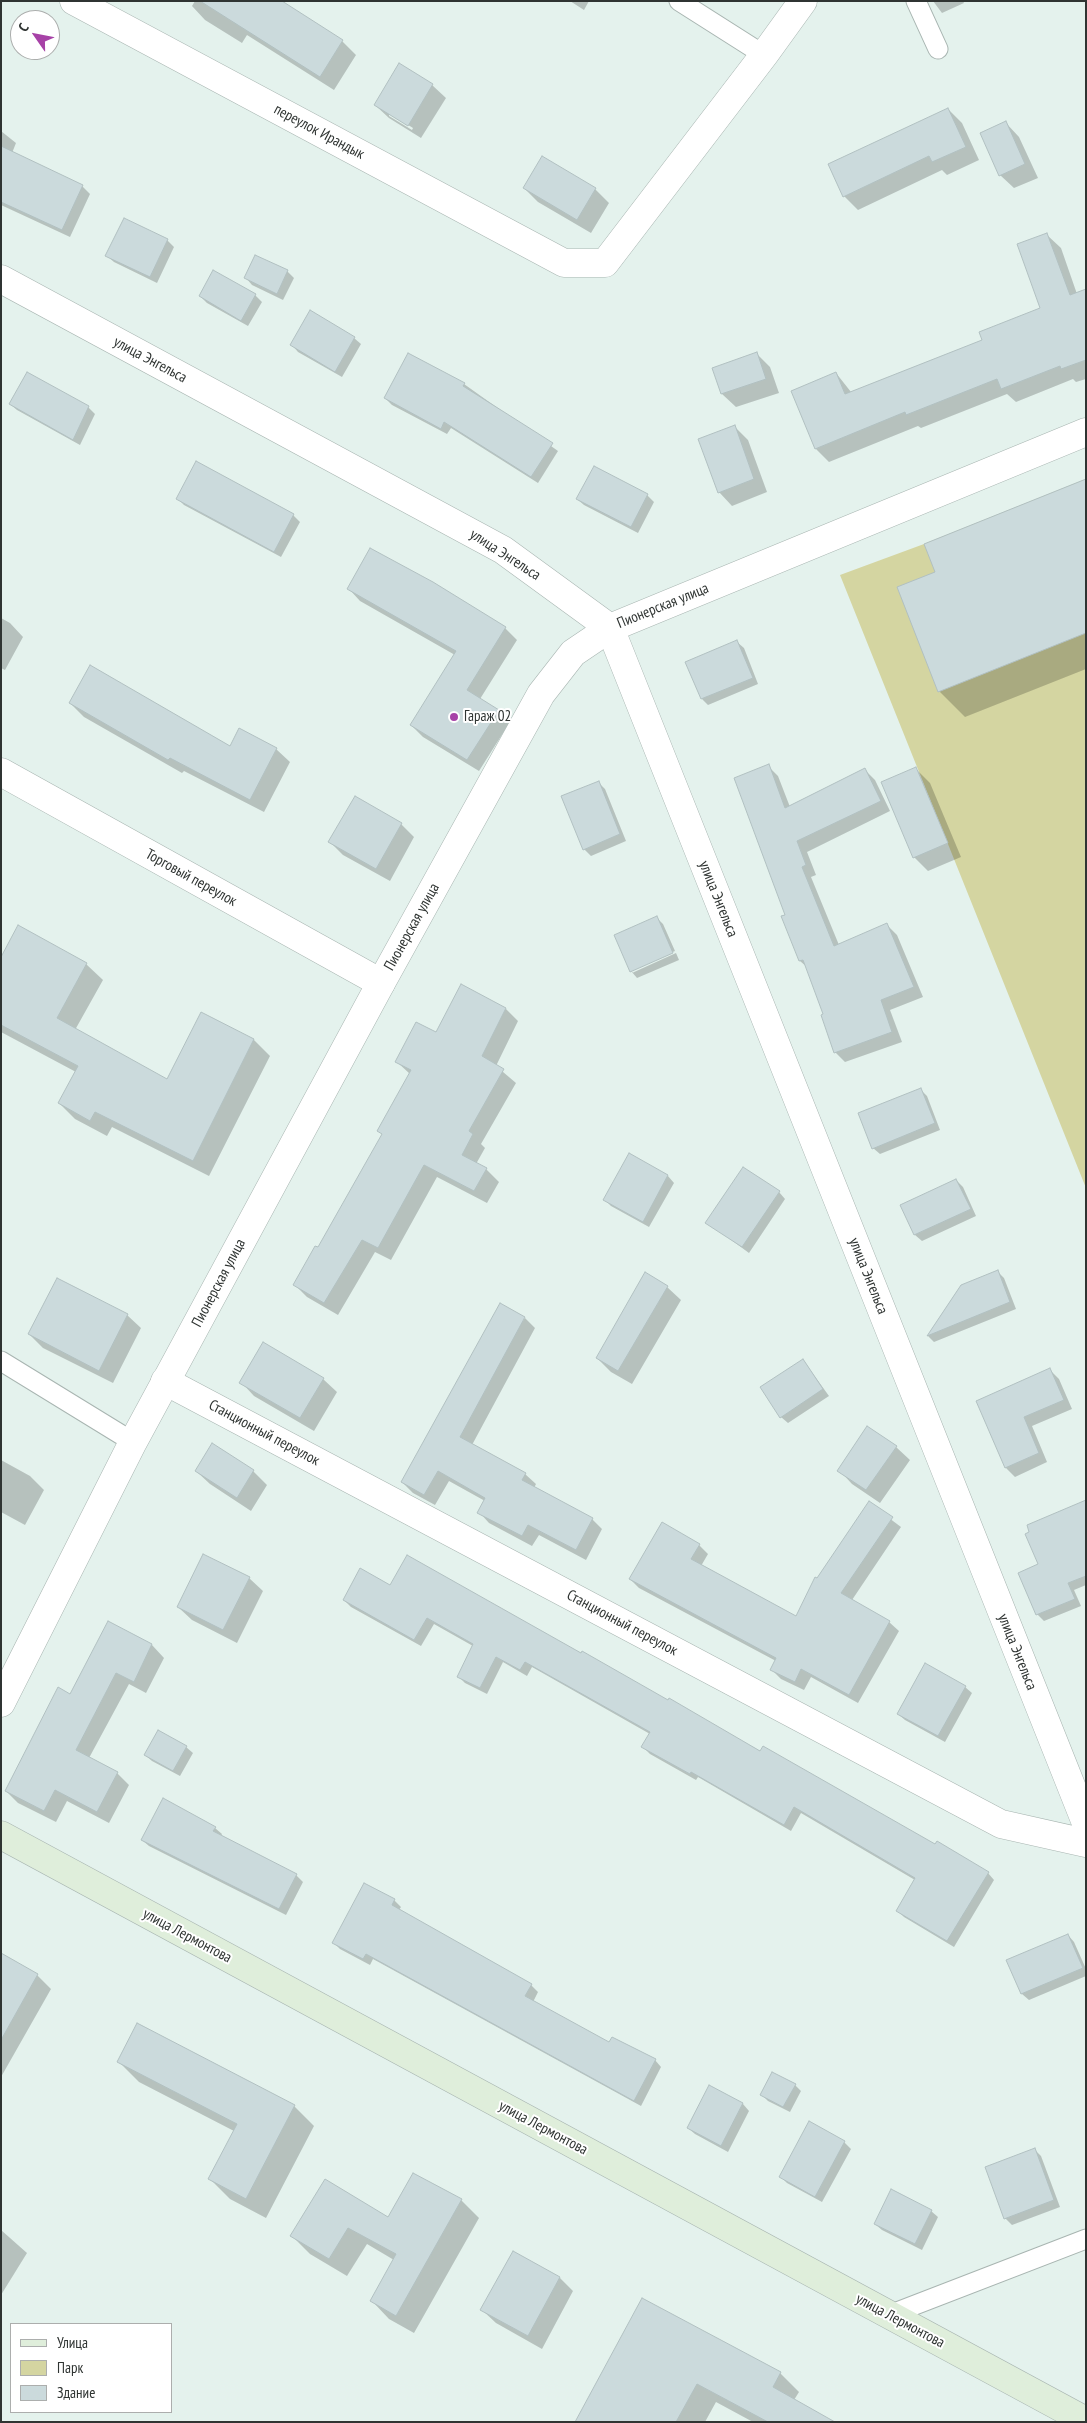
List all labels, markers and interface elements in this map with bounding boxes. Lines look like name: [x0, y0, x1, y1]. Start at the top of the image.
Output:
north arrow: [10, 10, 60, 60]
text: С: [14, 20, 33, 35]
street label: переулок Ирандык: [271, 101, 367, 163]
street label: улица Энгельса: [110, 333, 190, 387]
street label: улица Энгельса: [466, 525, 544, 585]
street label: Пионерская улица: [615, 579, 711, 633]
place label: Гараж 02: [464, 708, 511, 726]
marker: Гараж 02: [448, 711, 460, 723]
street label: Торговый переулок: [142, 845, 240, 911]
street label: улица Энгельса: [695, 858, 741, 940]
street label: Пионерская улица: [381, 880, 443, 974]
street label: улица Энгельса: [845, 1235, 891, 1317]
street label: Пионерская улица: [188, 1236, 250, 1330]
street label: Станционный переулок: [205, 1396, 323, 1470]
street label: Станционный переулок: [563, 1586, 681, 1660]
street label: улица Энгельса: [994, 1611, 1040, 1693]
street label: улица Лермонтова: [139, 1905, 235, 1967]
street label: улица Лермонтова: [495, 2097, 591, 2159]
street label: улица Лермонтова: [852, 2290, 948, 2352]
legend: [10, 2323, 172, 2413]
text: Улица: [57, 2333, 88, 2352]
text: Парк: [57, 2358, 83, 2377]
text: Здание: [57, 2383, 95, 2402]

